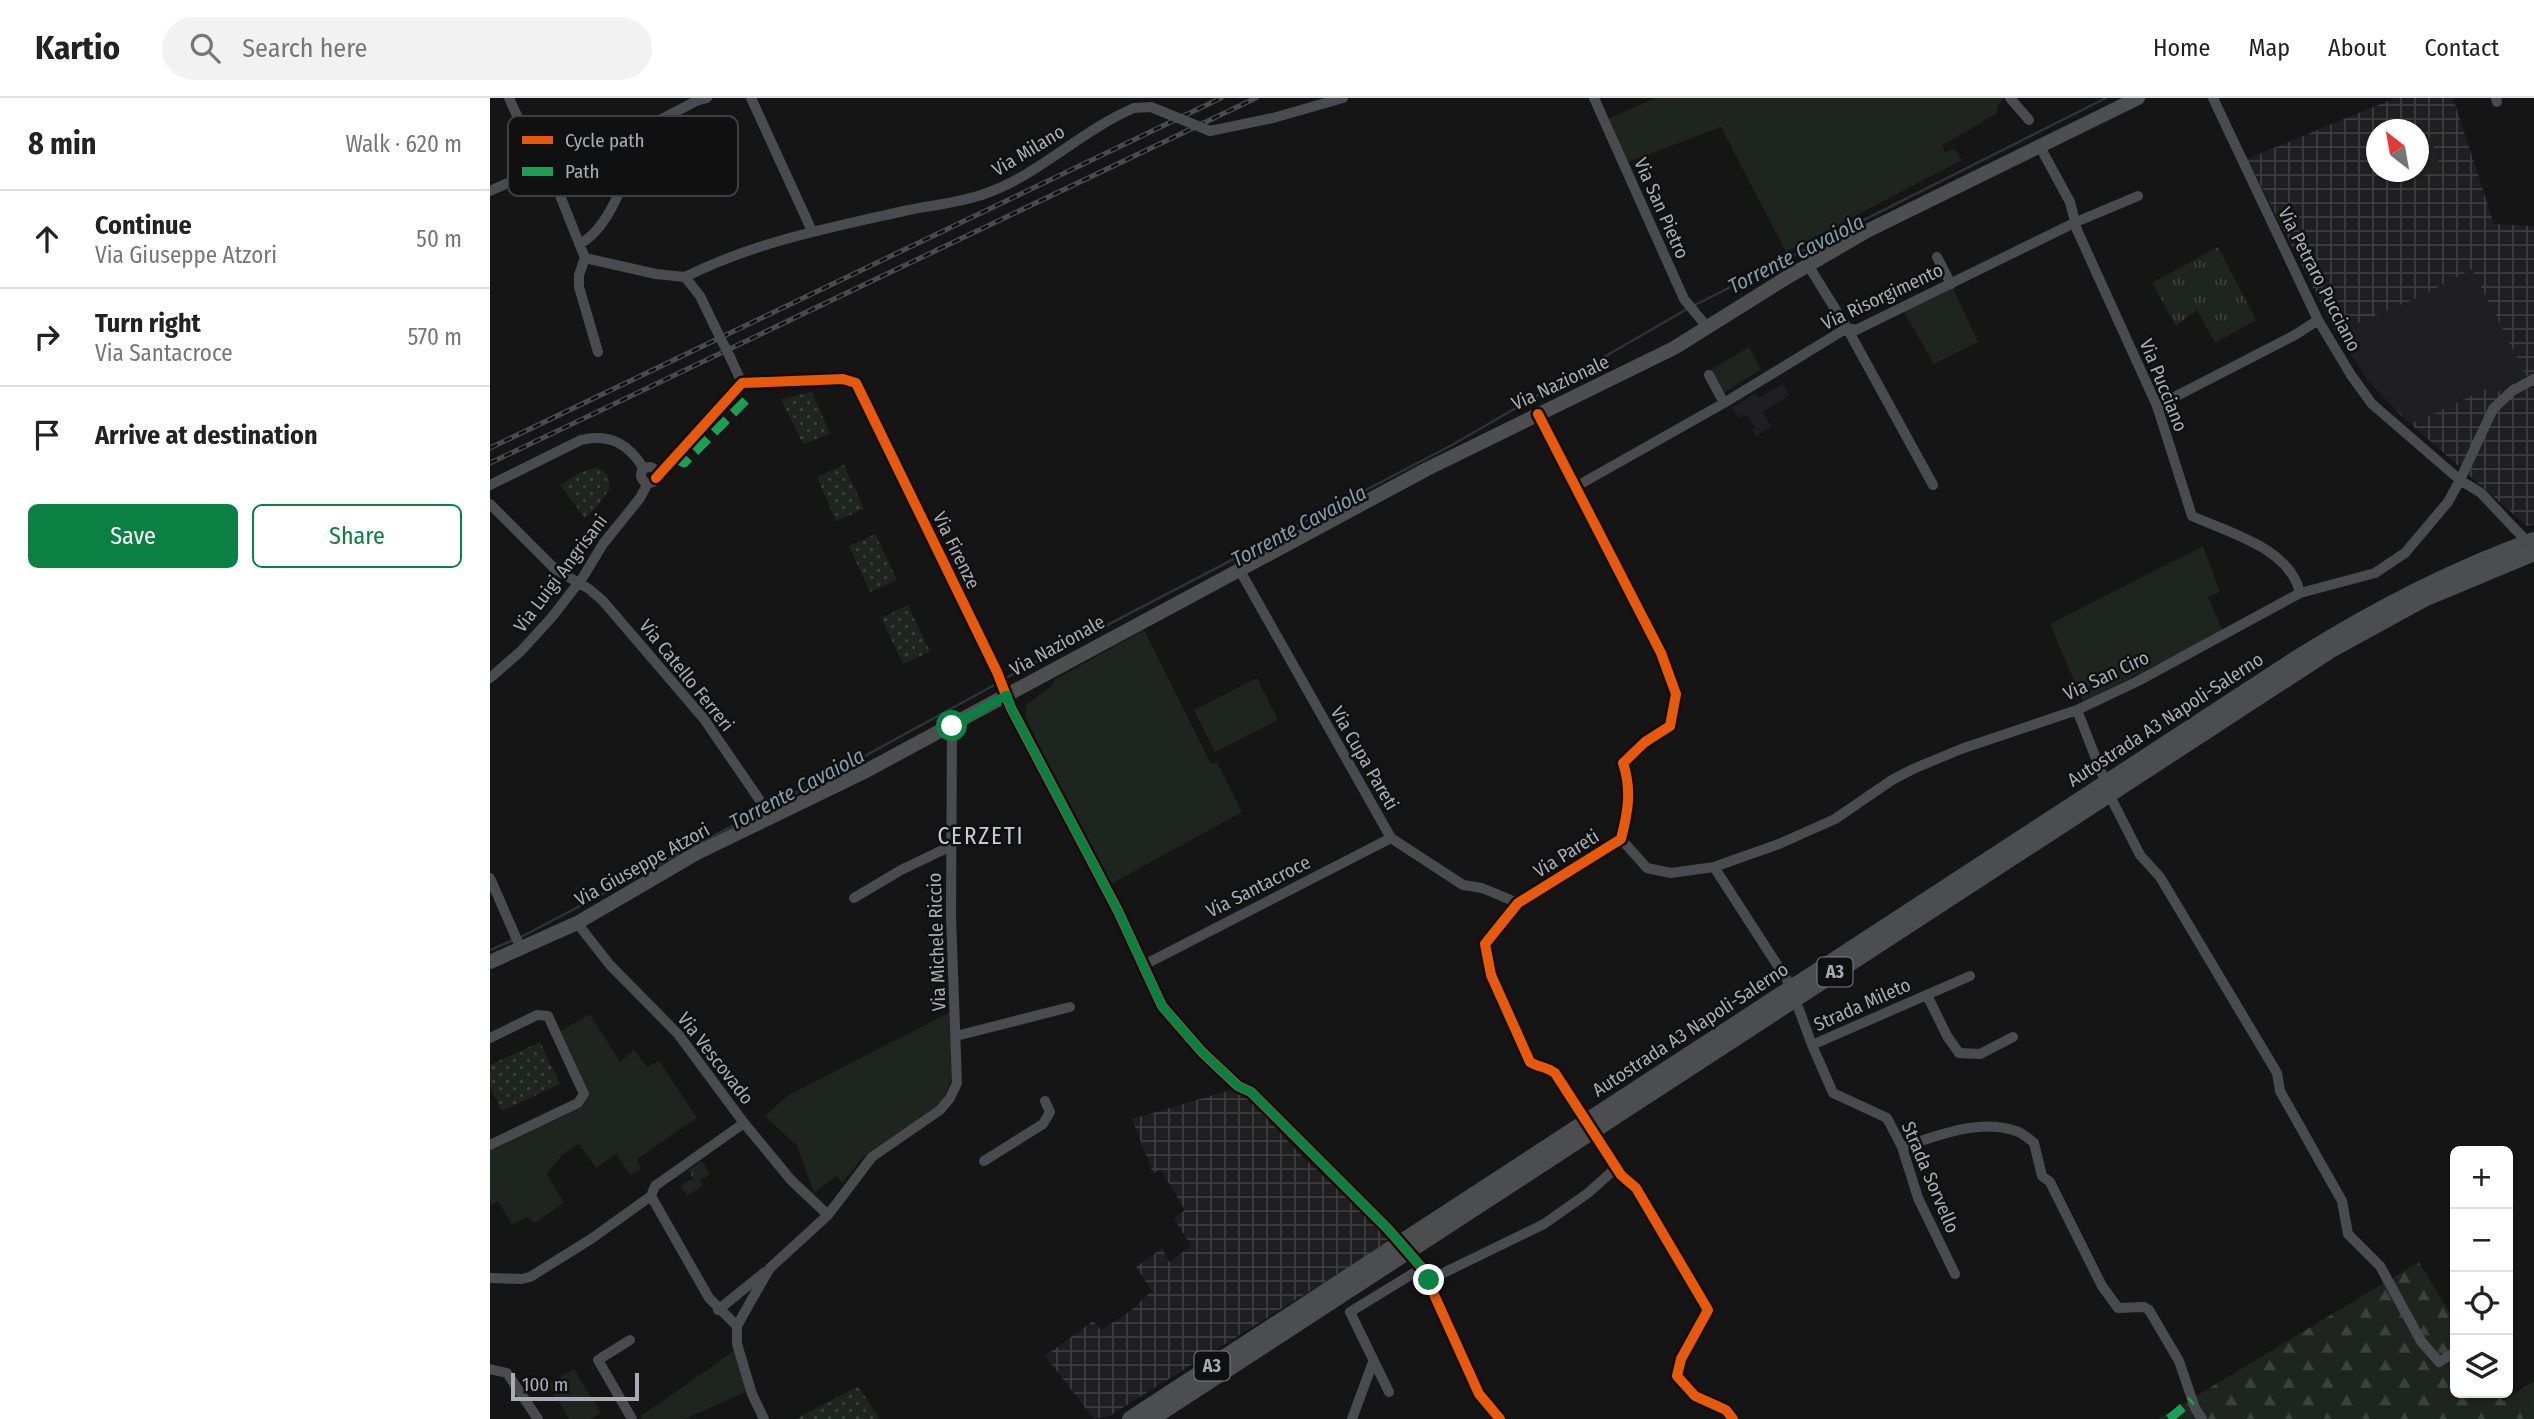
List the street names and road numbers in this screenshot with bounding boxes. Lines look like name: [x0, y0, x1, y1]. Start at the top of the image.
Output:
street label: Via Milano: [988, 120, 1069, 181]
street label: Via San Pietro: [1629, 154, 1694, 262]
street label: Via Petraro Pucciano: [2273, 203, 2366, 355]
street label: Via Risorgimento: [1818, 258, 1947, 335]
street label: Via Pucciano: [2135, 336, 2192, 435]
street label: Via Nazionale: [1508, 350, 1613, 415]
street label: Via Firenze: [928, 508, 985, 593]
street label: Via Luigi Angrisani: [509, 510, 612, 637]
street label: Via Nazionale: [1006, 610, 1109, 681]
street label: Via Catello Ferreri: [634, 615, 739, 736]
street label: Via San Ciro: [2060, 646, 2153, 705]
street label: Autostrada A3 Napoli-Salerno: [2063, 647, 2268, 791]
street label: Via Cupa Pareti: [1326, 702, 1404, 814]
street label: Via Giuseppe Atzori: [571, 818, 714, 911]
street label: Via Pareti: [1529, 824, 1603, 883]
street label: Via Santacroce: [1202, 850, 1314, 923]
street label: Via Michele Riccio: [923, 872, 950, 1012]
street label: Autostrada A3 Napoli-Salerno: [1588, 957, 1793, 1101]
road number: A3: [1818, 958, 1852, 986]
street label: Strada Mileto: [1810, 973, 1914, 1036]
street label: Via Vescovado: [673, 1008, 759, 1109]
street label: Strada Sorvello: [1897, 1118, 1964, 1236]
road number: A3: [1194, 1352, 1230, 1380]

